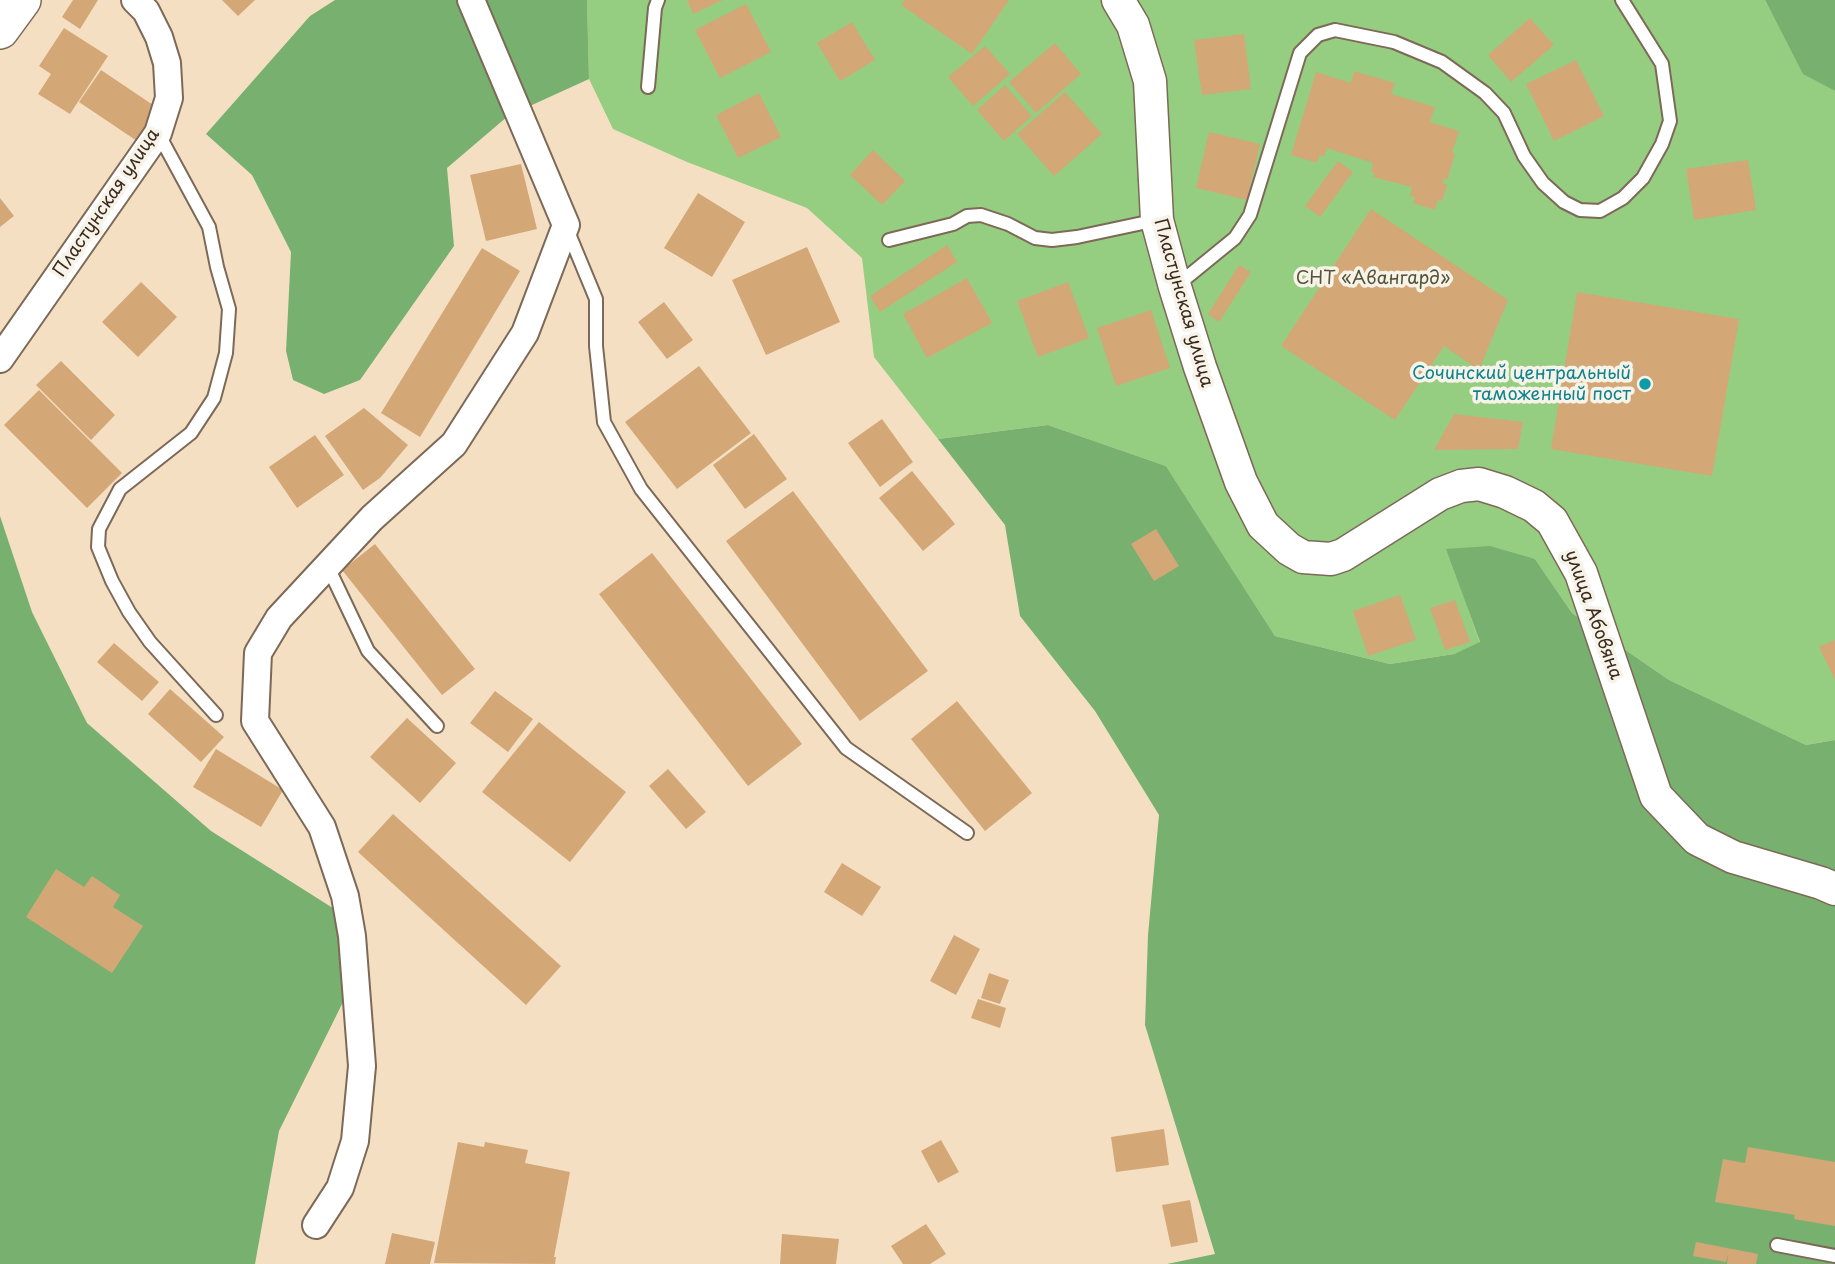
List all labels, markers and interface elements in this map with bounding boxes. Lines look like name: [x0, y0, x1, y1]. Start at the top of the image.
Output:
street label: Пластунская улица: [49, 125, 165, 281]
street label: Пластунская улица: [1149, 216, 1217, 390]
park label: СНТ «Авангард»: [1296, 268, 1450, 290]
place label: Сочинский центральный таможенный пост: [1412, 363, 1631, 406]
marker: Сочинский центральный таможенный пост: [1637, 376, 1653, 392]
street label: улица Абовяна: [1560, 547, 1626, 683]

